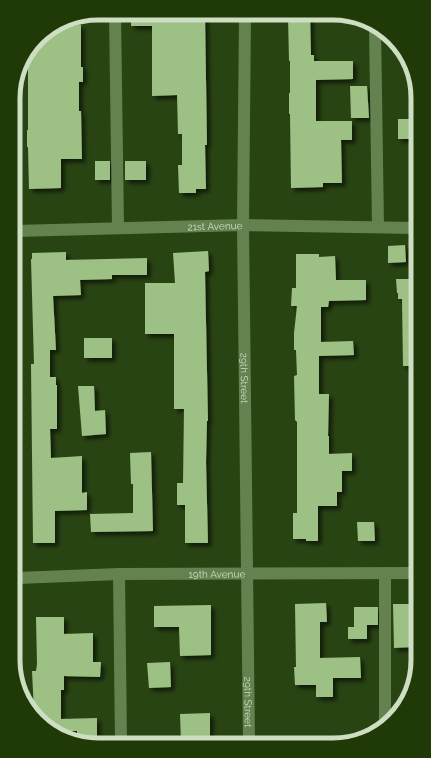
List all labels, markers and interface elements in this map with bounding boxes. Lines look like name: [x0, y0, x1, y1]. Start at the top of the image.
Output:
street label: 21st Avenue: [187, 220, 243, 232]
street label: 29th Street: [238, 353, 250, 404]
street label: 19th Avenue: [189, 569, 245, 580]
street label: 29th Street: [242, 677, 254, 728]

